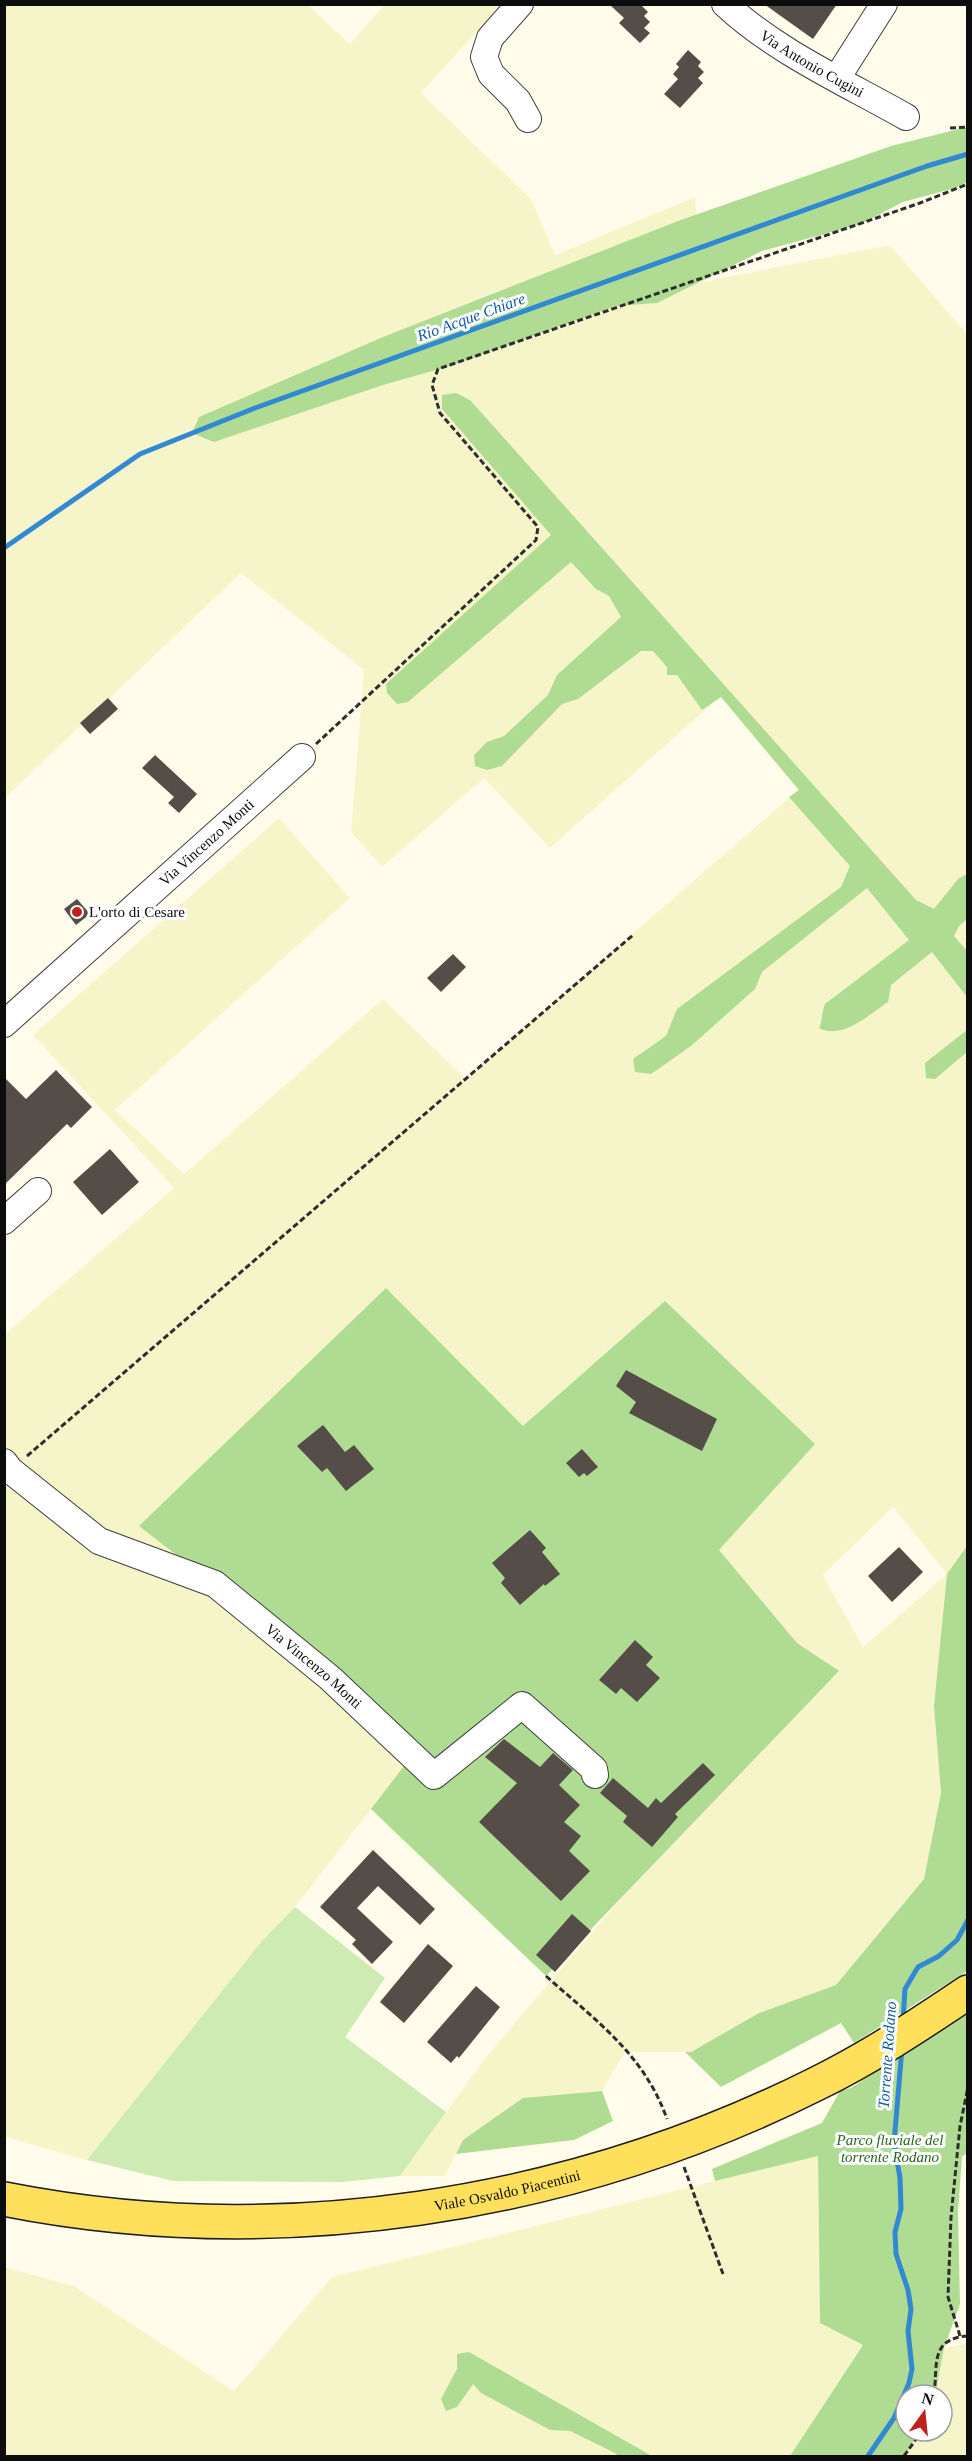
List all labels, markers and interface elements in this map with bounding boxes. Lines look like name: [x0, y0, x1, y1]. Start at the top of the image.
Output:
street label: Via Antonio Cugini: [757, 27, 867, 100]
water label: Rio Acque Chiare: [414, 290, 528, 346]
street label: Via Vincenzo Monti: [156, 796, 257, 889]
place label: L'orto di Cesare: [89, 904, 185, 920]
marker: L'orto di Cesare: [70, 905, 84, 919]
street label: Via Vincenzo Monti: [262, 1621, 365, 1712]
water label: Torrente Rodano: [875, 2001, 899, 2109]
park label: Parco fluviale del torrente Rodano: [836, 2132, 943, 2165]
street label: Viale Osvaldo Piacentini: [433, 2167, 582, 2214]
north arrow: [894, 2383, 954, 2443]
text: N: [920, 2389, 936, 2409]

